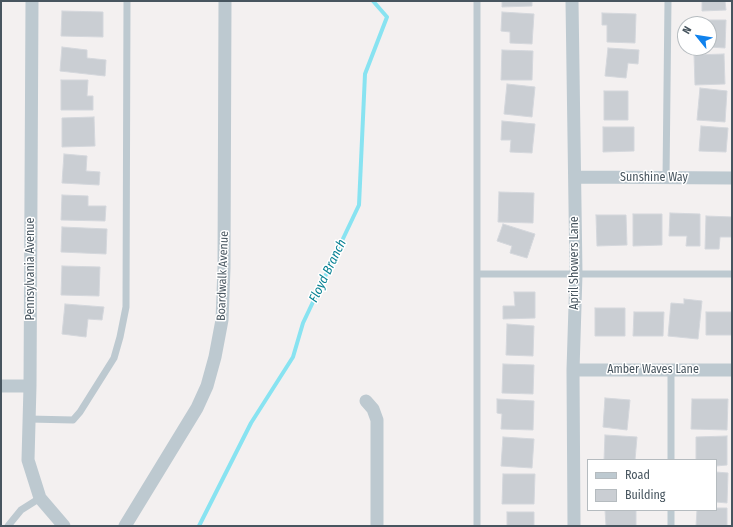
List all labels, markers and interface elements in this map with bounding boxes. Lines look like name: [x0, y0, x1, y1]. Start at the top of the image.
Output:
north arrow: [677, 16, 717, 56]
text: N: [680, 24, 694, 36]
street label: Sunshine Way: [620, 171, 688, 185]
street label: April Showers Lane: [568, 216, 582, 310]
street label: Pennsylvania Avenue: [24, 217, 38, 321]
street label: Boardwalk Avenue: [214, 231, 232, 321]
water label: Floyd Branch: [306, 237, 350, 305]
street label: Amber Waves Lane: [607, 363, 699, 377]
legend: [587, 459, 717, 511]
text: Road: [625, 468, 650, 482]
text: Building: [625, 488, 665, 502]

